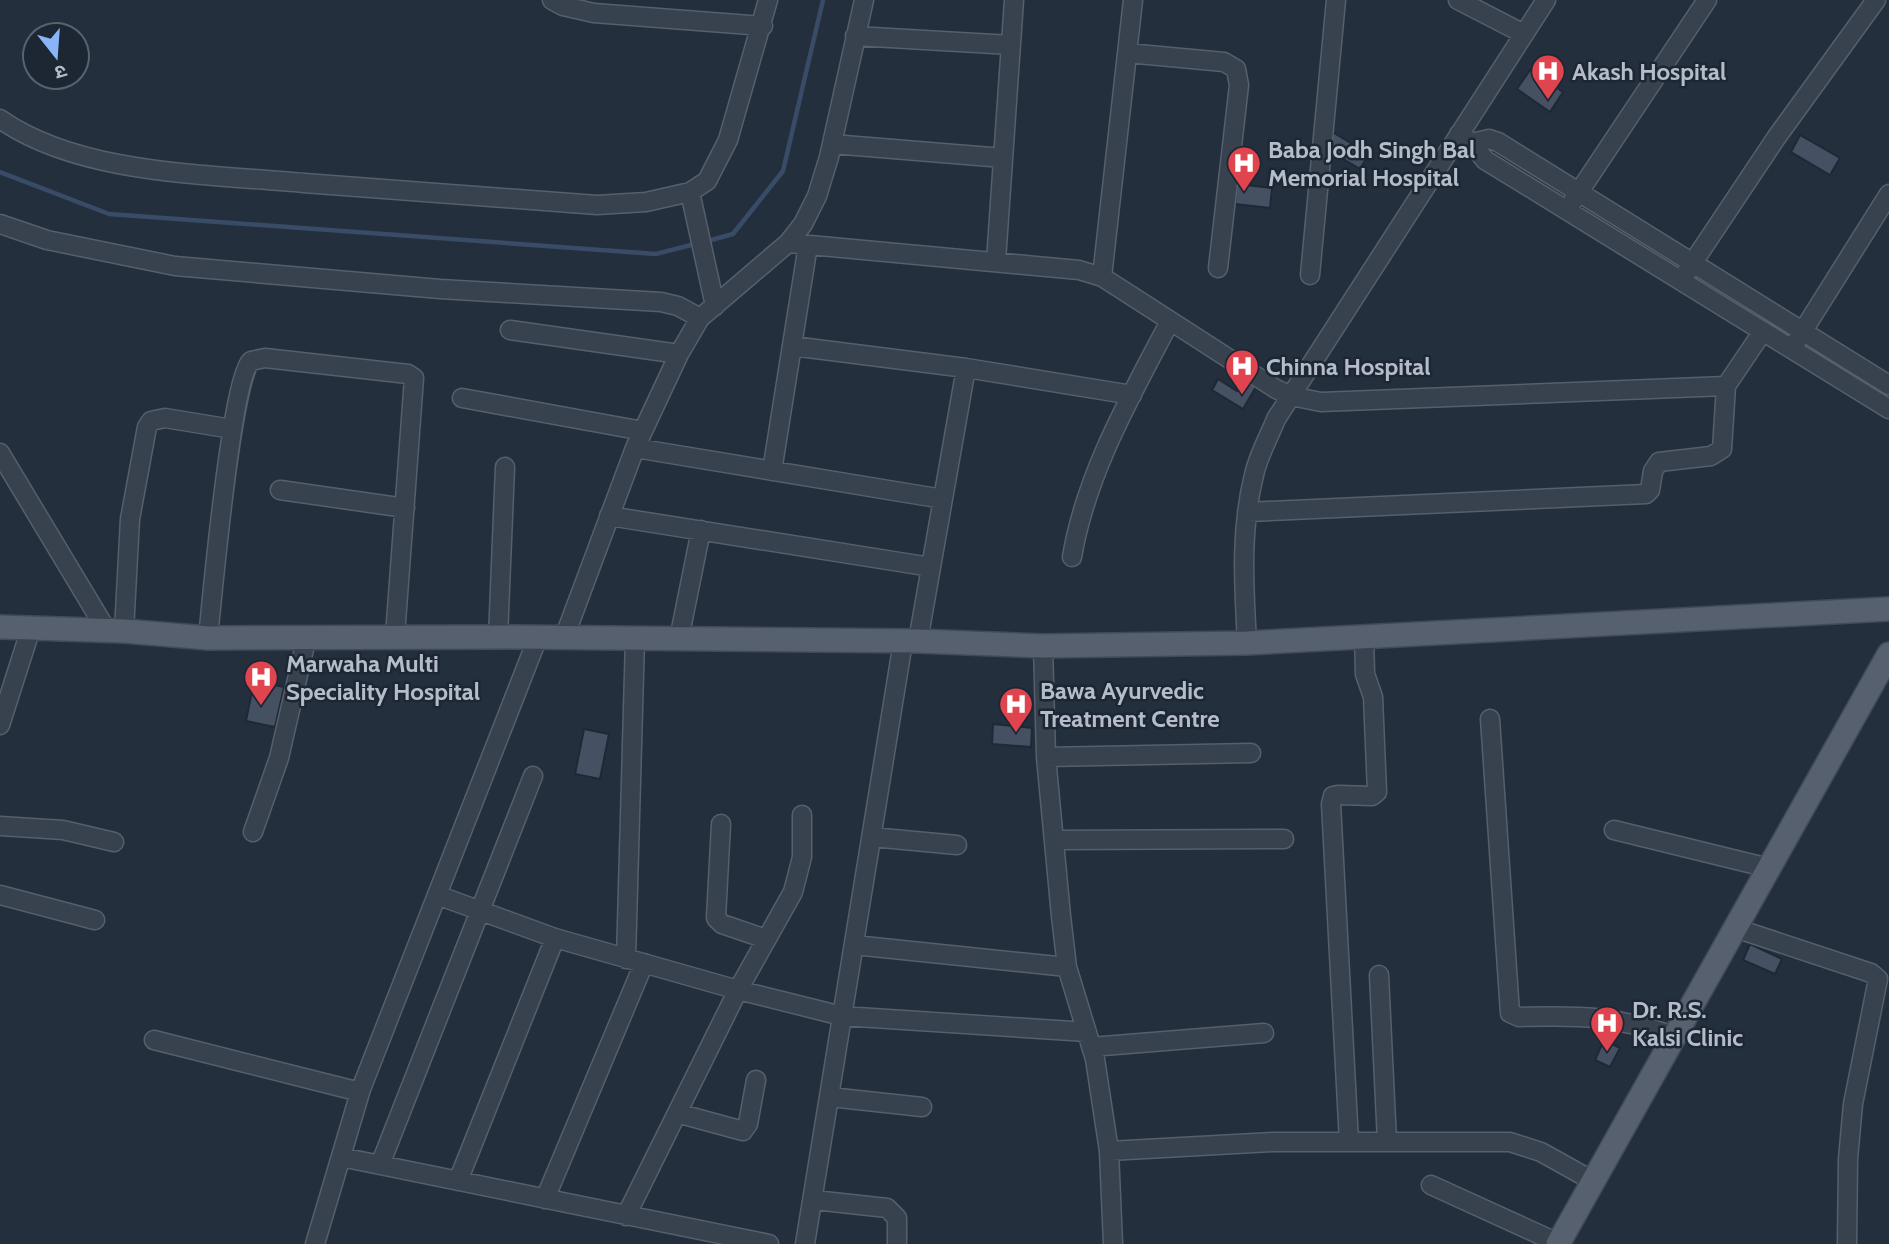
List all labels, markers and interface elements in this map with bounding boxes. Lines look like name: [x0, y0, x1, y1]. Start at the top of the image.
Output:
north arrow: [21, 21, 91, 91]
hospital icon: Akash Hospital: [1529, 52, 1567, 101]
place label: Akash Hospital: [1572, 57, 1726, 86]
text: उ: [51, 59, 70, 85]
place label: Baba Jodh Singh Bal Memorial Hospital: [1268, 135, 1475, 192]
hospital icon: Baba Jodh Singh Bal Memorial Hospital: [1225, 144, 1263, 193]
hospital icon: Chinna Hospital: [1223, 347, 1261, 396]
place label: Chinna Hospital: [1266, 352, 1430, 381]
place label: Marwaha Multi Speciality Hospital: [286, 649, 480, 706]
hospital icon: Marwaha Multi Speciality Hospital: [242, 658, 280, 707]
place label: Bawa Ayurvedic Treatment Centre: [1040, 676, 1220, 733]
hospital icon: Bawa Ayurvedic Treatment Centre: [997, 685, 1035, 734]
place label: Dr. R.S. Kalsi Clinic: [1632, 995, 1743, 1052]
hospital icon: Dr. R.S. Kalsi Clinic: [1588, 1004, 1626, 1053]

